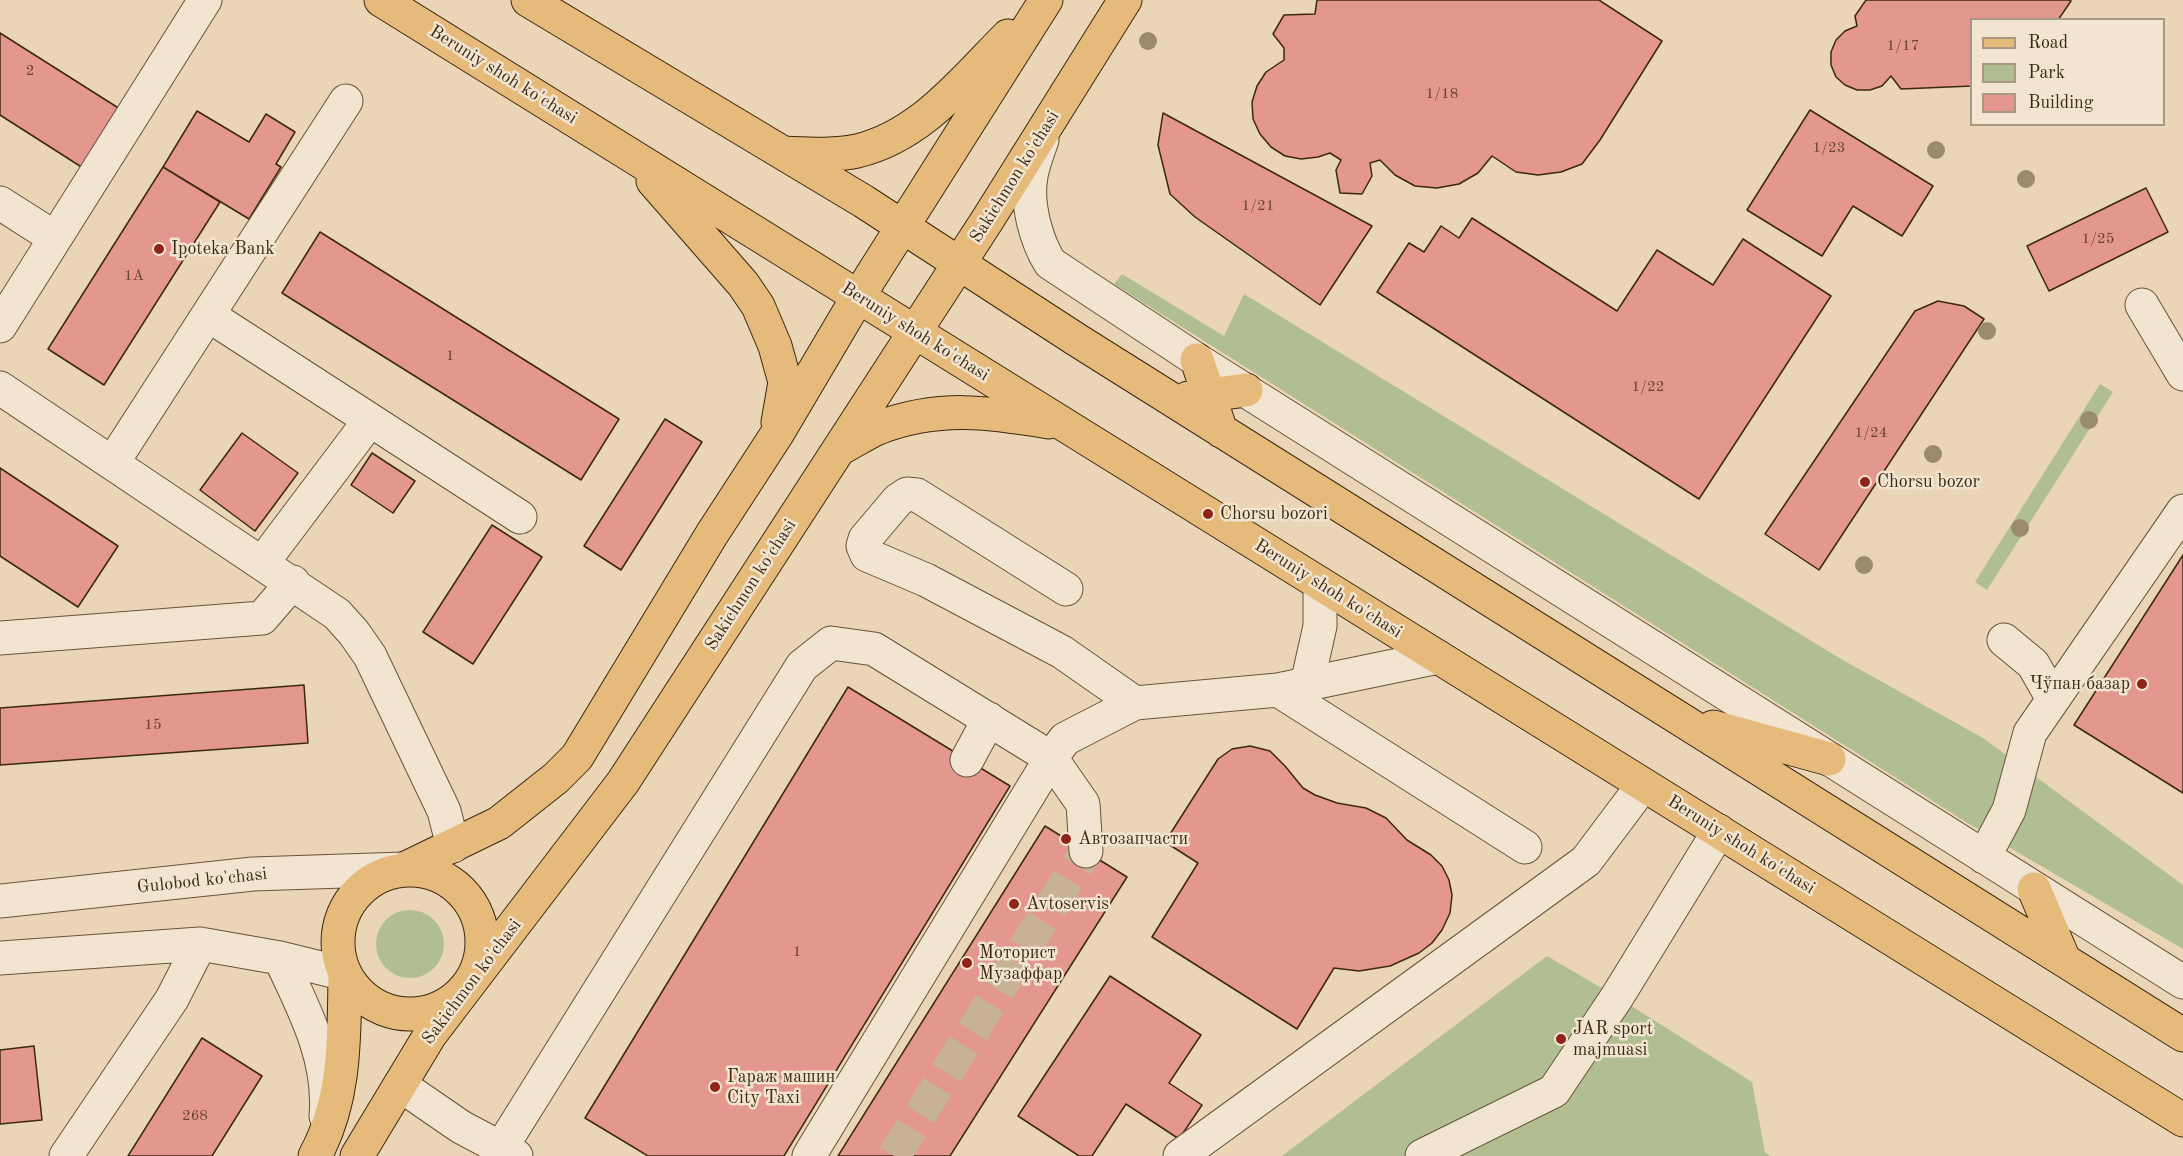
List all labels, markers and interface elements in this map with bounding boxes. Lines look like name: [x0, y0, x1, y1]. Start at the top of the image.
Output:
legend: [1970, 18, 2165, 126]
street label: Beruniy shoh ko'chasi: [425, 21, 581, 129]
text: Road: [2028, 34, 2068, 52]
house number: 1/17: [1887, 37, 1919, 55]
house number: 2: [26, 62, 34, 80]
text: Park: [2028, 64, 2065, 82]
house number: 1/18: [1426, 85, 1458, 103]
text: Building: [2028, 94, 2093, 112]
street label: Sakichmon ko'chasi: [966, 107, 1064, 247]
house number: 1/23: [1813, 139, 1845, 157]
house number: 1/21: [1242, 197, 1274, 215]
house number: 1/25: [2082, 230, 2114, 248]
place label: Ipoteka Bank: [171, 238, 275, 260]
marker: Ipoteka Bank: [152, 242, 166, 256]
house number: 1A: [124, 267, 144, 285]
street label: Beruniy shoh ko'chasi: [837, 278, 993, 386]
house number: 1: [446, 347, 454, 365]
house number: 1/22: [1632, 378, 1664, 396]
house number: 1/24: [1855, 424, 1887, 442]
place label: Chorsu bozor: [1877, 471, 1980, 493]
marker: Chorsu bozor: [1858, 475, 1872, 489]
place label: Chorsu bozori: [1220, 503, 1328, 525]
marker: Chorsu bozori: [1201, 507, 1215, 521]
street label: Sakichmon ko'chasi: [701, 516, 801, 654]
street label: Beruniy shoh ko'chasi: [1250, 535, 1406, 643]
place label: Чўпан базар: [2030, 673, 2130, 695]
marker: Чўпан базар: [2135, 677, 2149, 691]
house number: 15: [144, 716, 162, 734]
street label: Beruniy shoh ko'chasi: [1663, 791, 1819, 899]
place label: Автозапчасти: [1078, 828, 1188, 850]
marker: Автозапчасти: [1059, 832, 1073, 846]
street label: Gulobod ko'chasi: [136, 863, 268, 899]
place label: Avtoservis: [1026, 893, 1109, 915]
marker: Avtoservis: [1007, 897, 1021, 911]
street label: Sakichmon ko'chasi: [418, 915, 526, 1049]
place label: Моторист Музаффар: [979, 942, 1062, 984]
house number: 1: [793, 943, 801, 961]
marker: Моторист Музаффар: [960, 956, 974, 970]
place label: JAR sport majmuasi: [1573, 1018, 1653, 1060]
marker: JAR sport majmuasi: [1554, 1032, 1568, 1046]
place label: Гараж машин City Taxi: [727, 1066, 835, 1108]
marker: Гараж машин City Taxi: [708, 1080, 722, 1094]
house number: 268: [182, 1107, 208, 1125]

